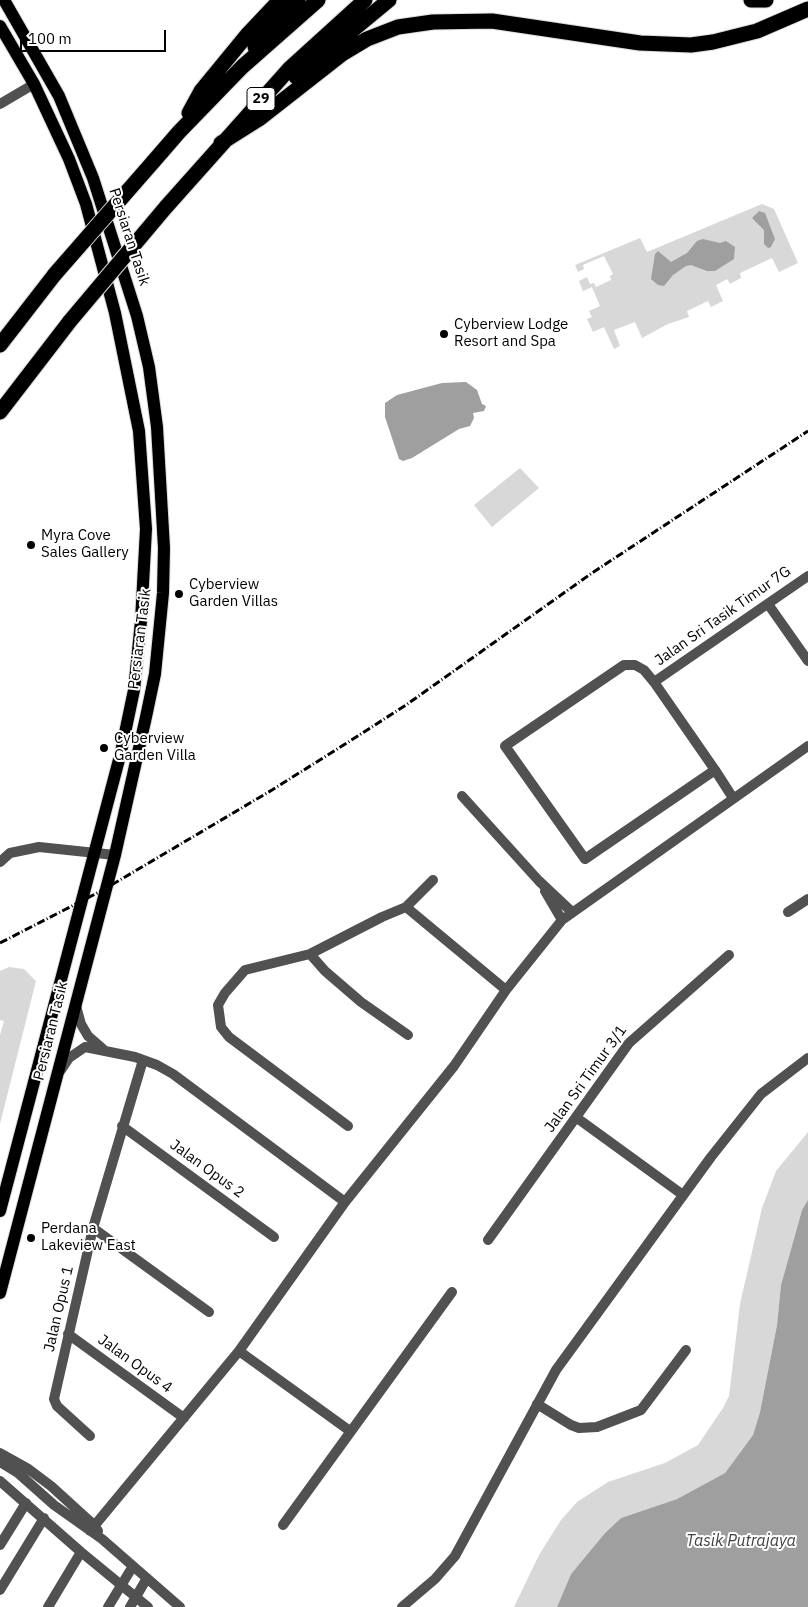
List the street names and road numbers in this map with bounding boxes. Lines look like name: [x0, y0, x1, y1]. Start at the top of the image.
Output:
road number: 29: [247, 88, 275, 110]
street label: Persiaran Tasik: [105, 186, 153, 288]
street label: Jalan Sri Tasik Timur 7G: [652, 562, 794, 670]
street label: Persiaran Tasik: [125, 587, 155, 691]
street label: Persiaran Tasik: [30, 980, 72, 1082]
street label: Jalan Sri Timur 3/1: [541, 1022, 631, 1136]
street label: Jalan Opus 2: [166, 1136, 248, 1202]
street label: Jalan Opus 1: [40, 1264, 78, 1354]
street label: Jalan Opus 4: [94, 1331, 176, 1397]

